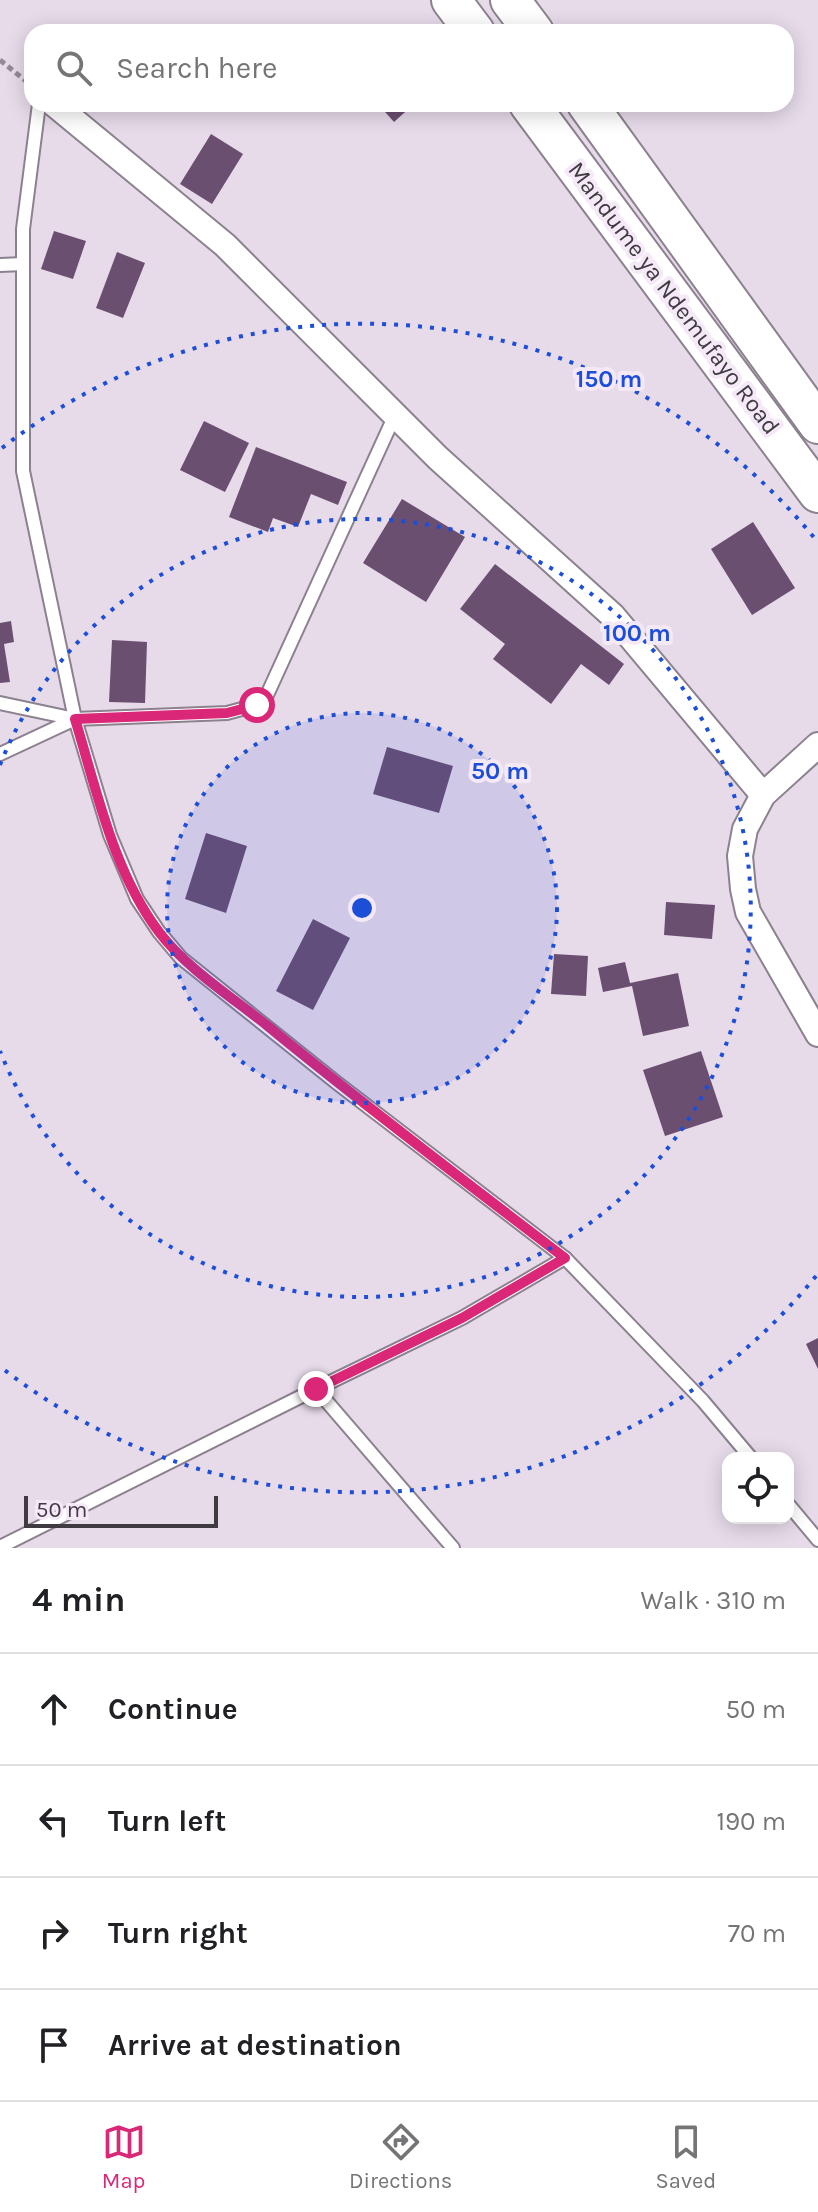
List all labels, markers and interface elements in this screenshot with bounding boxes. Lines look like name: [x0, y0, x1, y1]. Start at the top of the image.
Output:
search box: [24, 24, 794, 112]
icon: search: [52, 46, 96, 90]
text: Search here: [116, 50, 277, 86]
street label: Mandume ya Ndemufayo Road: [562, 156, 786, 440]
text: 150 m: [576, 365, 642, 393]
text: 100 m: [603, 619, 671, 647]
route start: [239, 687, 275, 723]
text: 50 m: [471, 757, 529, 785]
centre of rings: [348, 894, 376, 922]
route end: [298, 1371, 334, 1407]
map controls: [722, 1452, 794, 1524]
button: locate: [722, 1452, 794, 1524]
scale bar: [24, 1492, 218, 1528]
text: 50 m: [36, 1497, 87, 1523]
text: 4 min: [32, 1580, 125, 1620]
text: Walk · 310 m: [640, 1585, 786, 1616]
icon: ahead: [32, 1687, 76, 1731]
text: Continue: [108, 1691, 238, 1727]
text: 50 m: [725, 1694, 786, 1725]
icon: left: [32, 1799, 76, 1843]
text: Turn left: [108, 1803, 226, 1839]
text: 190 m: [716, 1806, 786, 1837]
icon: right: [32, 1911, 76, 1955]
text: Turn right: [108, 1915, 248, 1951]
text: 70 m: [728, 1918, 786, 1949]
icon: arrive: [32, 2023, 76, 2067]
text: Arrive at destination: [108, 2027, 402, 2063]
tab: Map: [102, 2120, 146, 2194]
tab: Directions: [349, 2120, 452, 2194]
tab: Saved: [656, 2120, 716, 2194]

